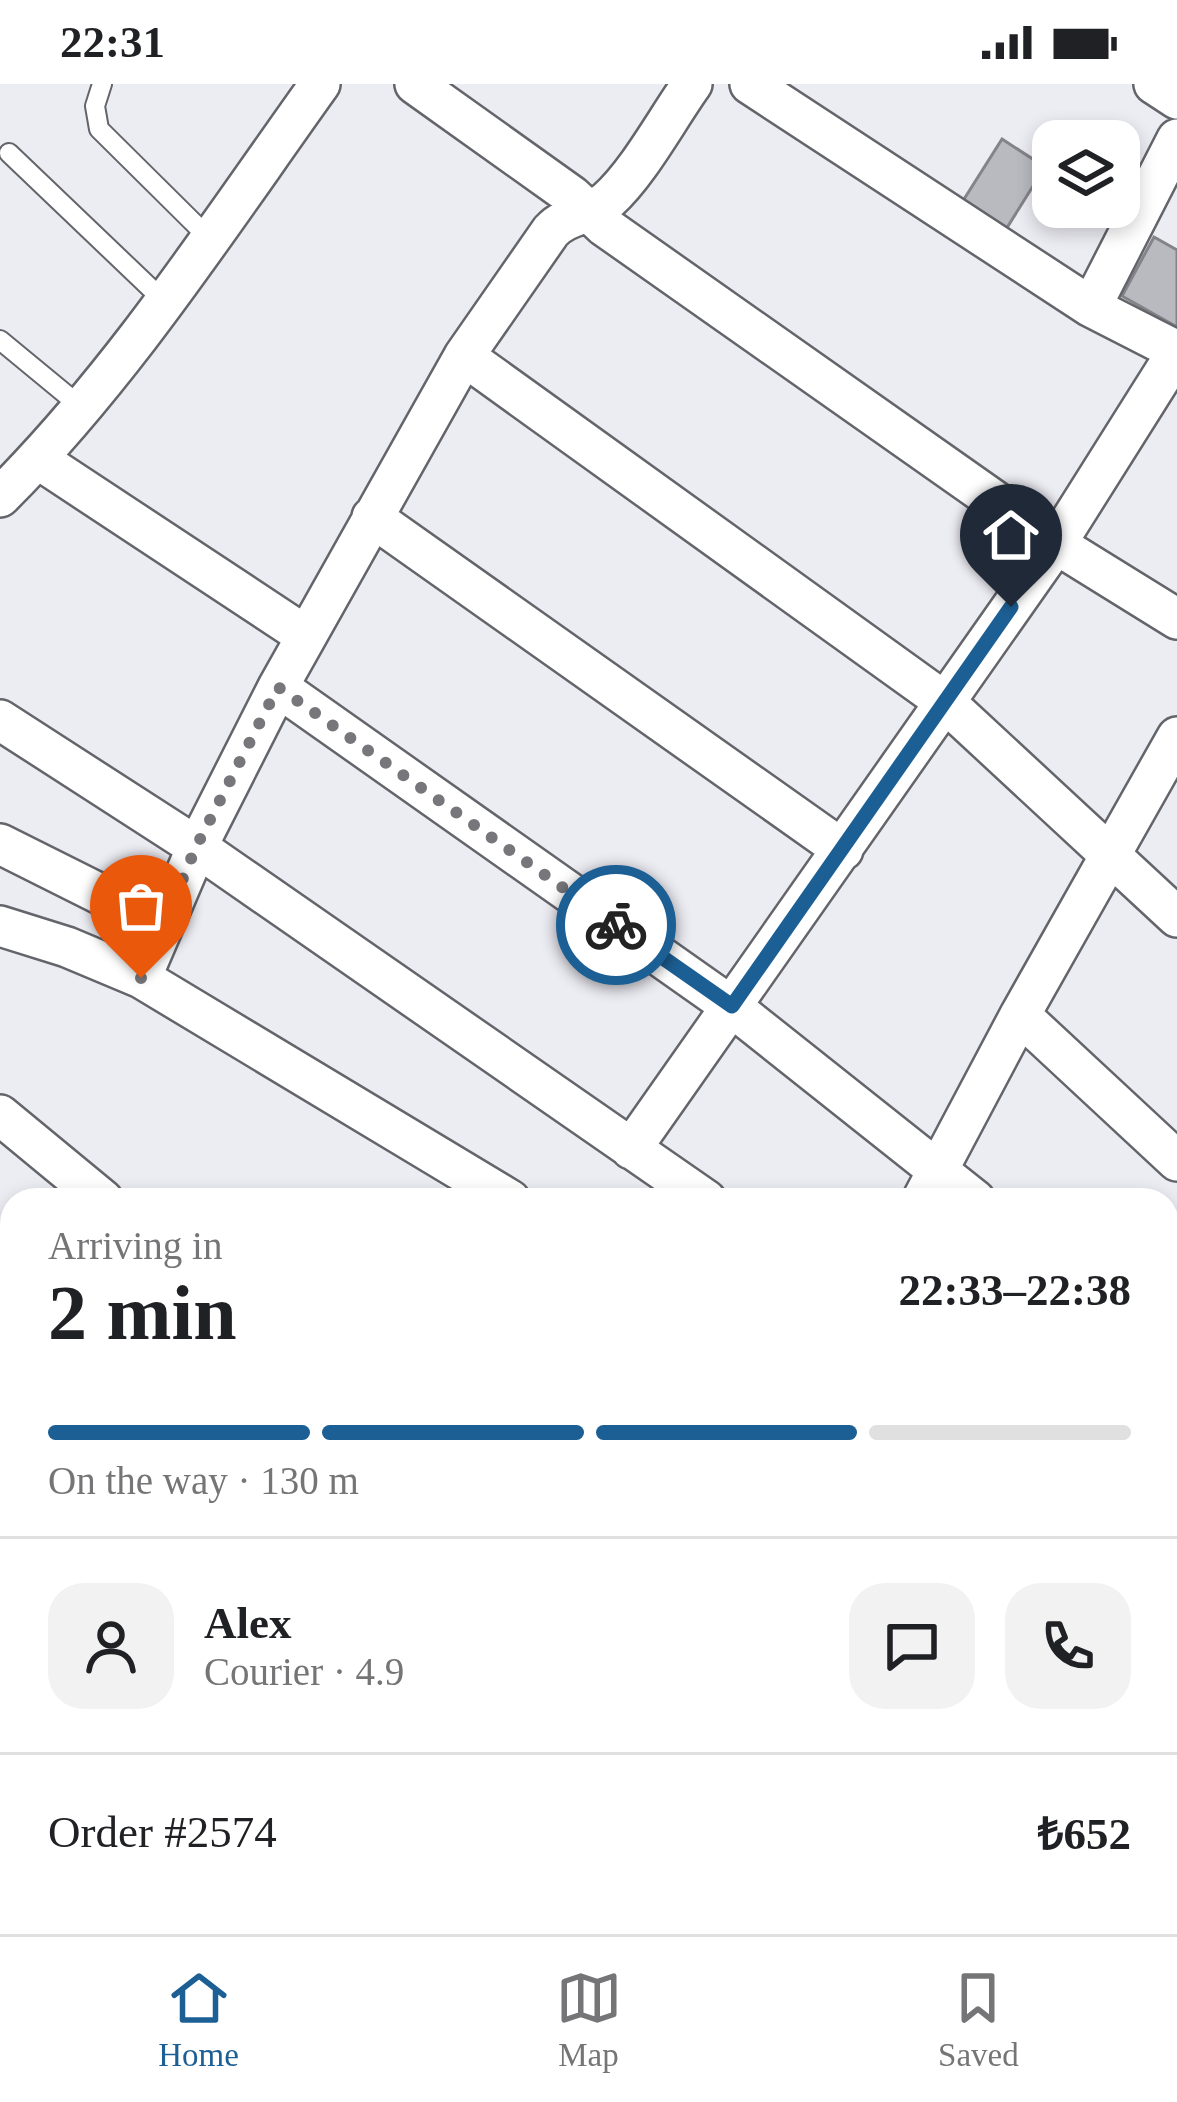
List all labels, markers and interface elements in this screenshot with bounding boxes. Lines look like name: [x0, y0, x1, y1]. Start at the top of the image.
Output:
text: 22:31: [60, 17, 165, 67]
map controls: [1032, 120, 1140, 228]
button: layers: [1032, 120, 1140, 228]
pin: [960, 484, 1062, 607]
icon: home: [978, 502, 1044, 568]
pin: [90, 855, 192, 978]
courier: [556, 865, 676, 985]
icon: bag: [108, 873, 174, 939]
icon: bike: [583, 892, 649, 958]
text: Arriving in: [48, 1224, 222, 1267]
text: 22:33–22:38: [899, 1265, 1131, 1315]
text: 2 min: [48, 1269, 237, 1356]
text: On the way · 130 m: [48, 1459, 359, 1502]
button: person: [48, 1583, 174, 1709]
button: chat: [849, 1583, 975, 1709]
button: phone: [1005, 1583, 1131, 1709]
text: Alex: [204, 1598, 291, 1648]
text: Courier · 4.9: [204, 1650, 404, 1693]
text: Order #2574: [48, 1807, 277, 1857]
text: ₺652: [1038, 1809, 1131, 1859]
tab: Home: [158, 1965, 239, 2074]
tab: Map: [556, 1965, 622, 2074]
tab: Saved: [938, 1965, 1019, 2074]

